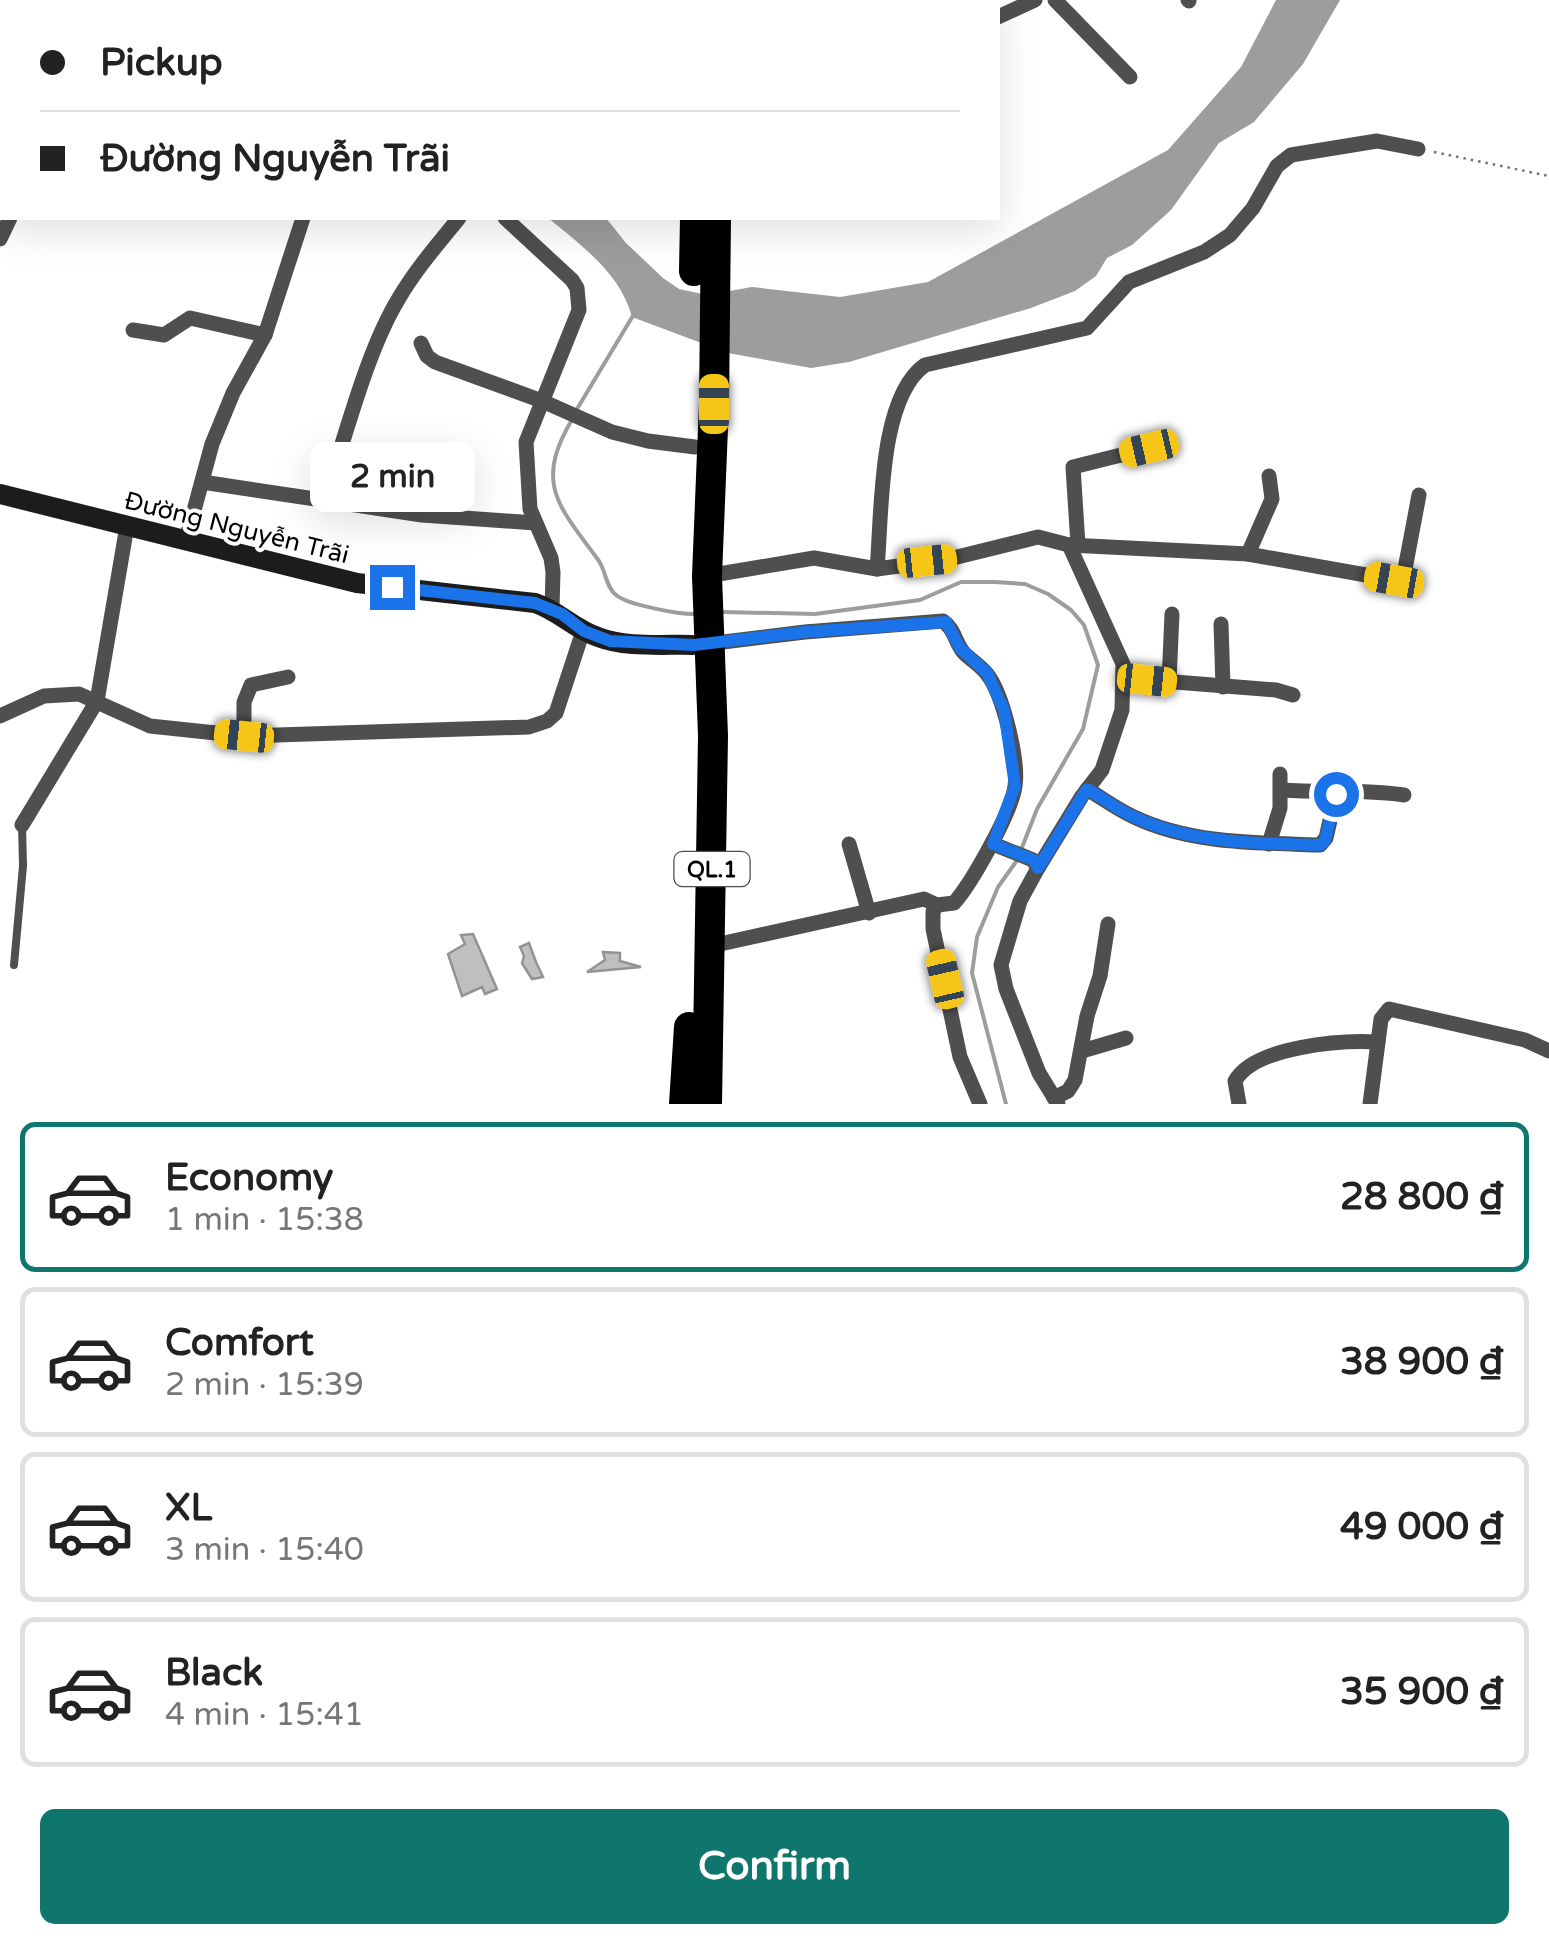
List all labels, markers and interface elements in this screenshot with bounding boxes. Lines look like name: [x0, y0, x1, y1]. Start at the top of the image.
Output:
text: Pickup: [100, 40, 223, 86]
text: Đường Nguyễn Trãi: [100, 136, 450, 182]
car: [699, 374, 729, 434]
car: [1116, 427, 1182, 469]
callout: 2 min: [310, 442, 474, 512]
text: 2 min: [350, 458, 435, 496]
street label: Đường Nguyễn Trãi: [121, 486, 352, 570]
car: [896, 543, 958, 579]
car: [1362, 560, 1426, 600]
route end: [370, 565, 415, 610]
car: [1116, 662, 1178, 698]
car: [213, 718, 275, 754]
route start: [1314, 772, 1359, 817]
road number: QL.1: [674, 852, 750, 886]
car: [924, 946, 966, 1012]
icon: car: [45, 1152, 135, 1242]
text: Economy: [165, 1155, 333, 1201]
text: 28 800 ₫: [1340, 1174, 1504, 1220]
text: 1 min · 15:38: [165, 1201, 364, 1239]
icon: car: [45, 1317, 135, 1407]
text: Comfort: [165, 1320, 314, 1366]
text: 38 900 ₫: [1340, 1339, 1504, 1385]
text: 2 min · 15:39: [165, 1366, 364, 1404]
icon: car: [45, 1482, 135, 1572]
text: XL: [165, 1485, 212, 1531]
text: 49 000 ₫: [1340, 1504, 1504, 1550]
text: 3 min · 15:40: [165, 1531, 364, 1569]
icon: car: [45, 1647, 135, 1737]
text: Black: [165, 1650, 263, 1696]
text: 35 900 ₫: [1340, 1669, 1504, 1715]
text: 4 min · 15:41: [165, 1696, 364, 1734]
button: Confirm: [40, 1809, 1509, 1924]

